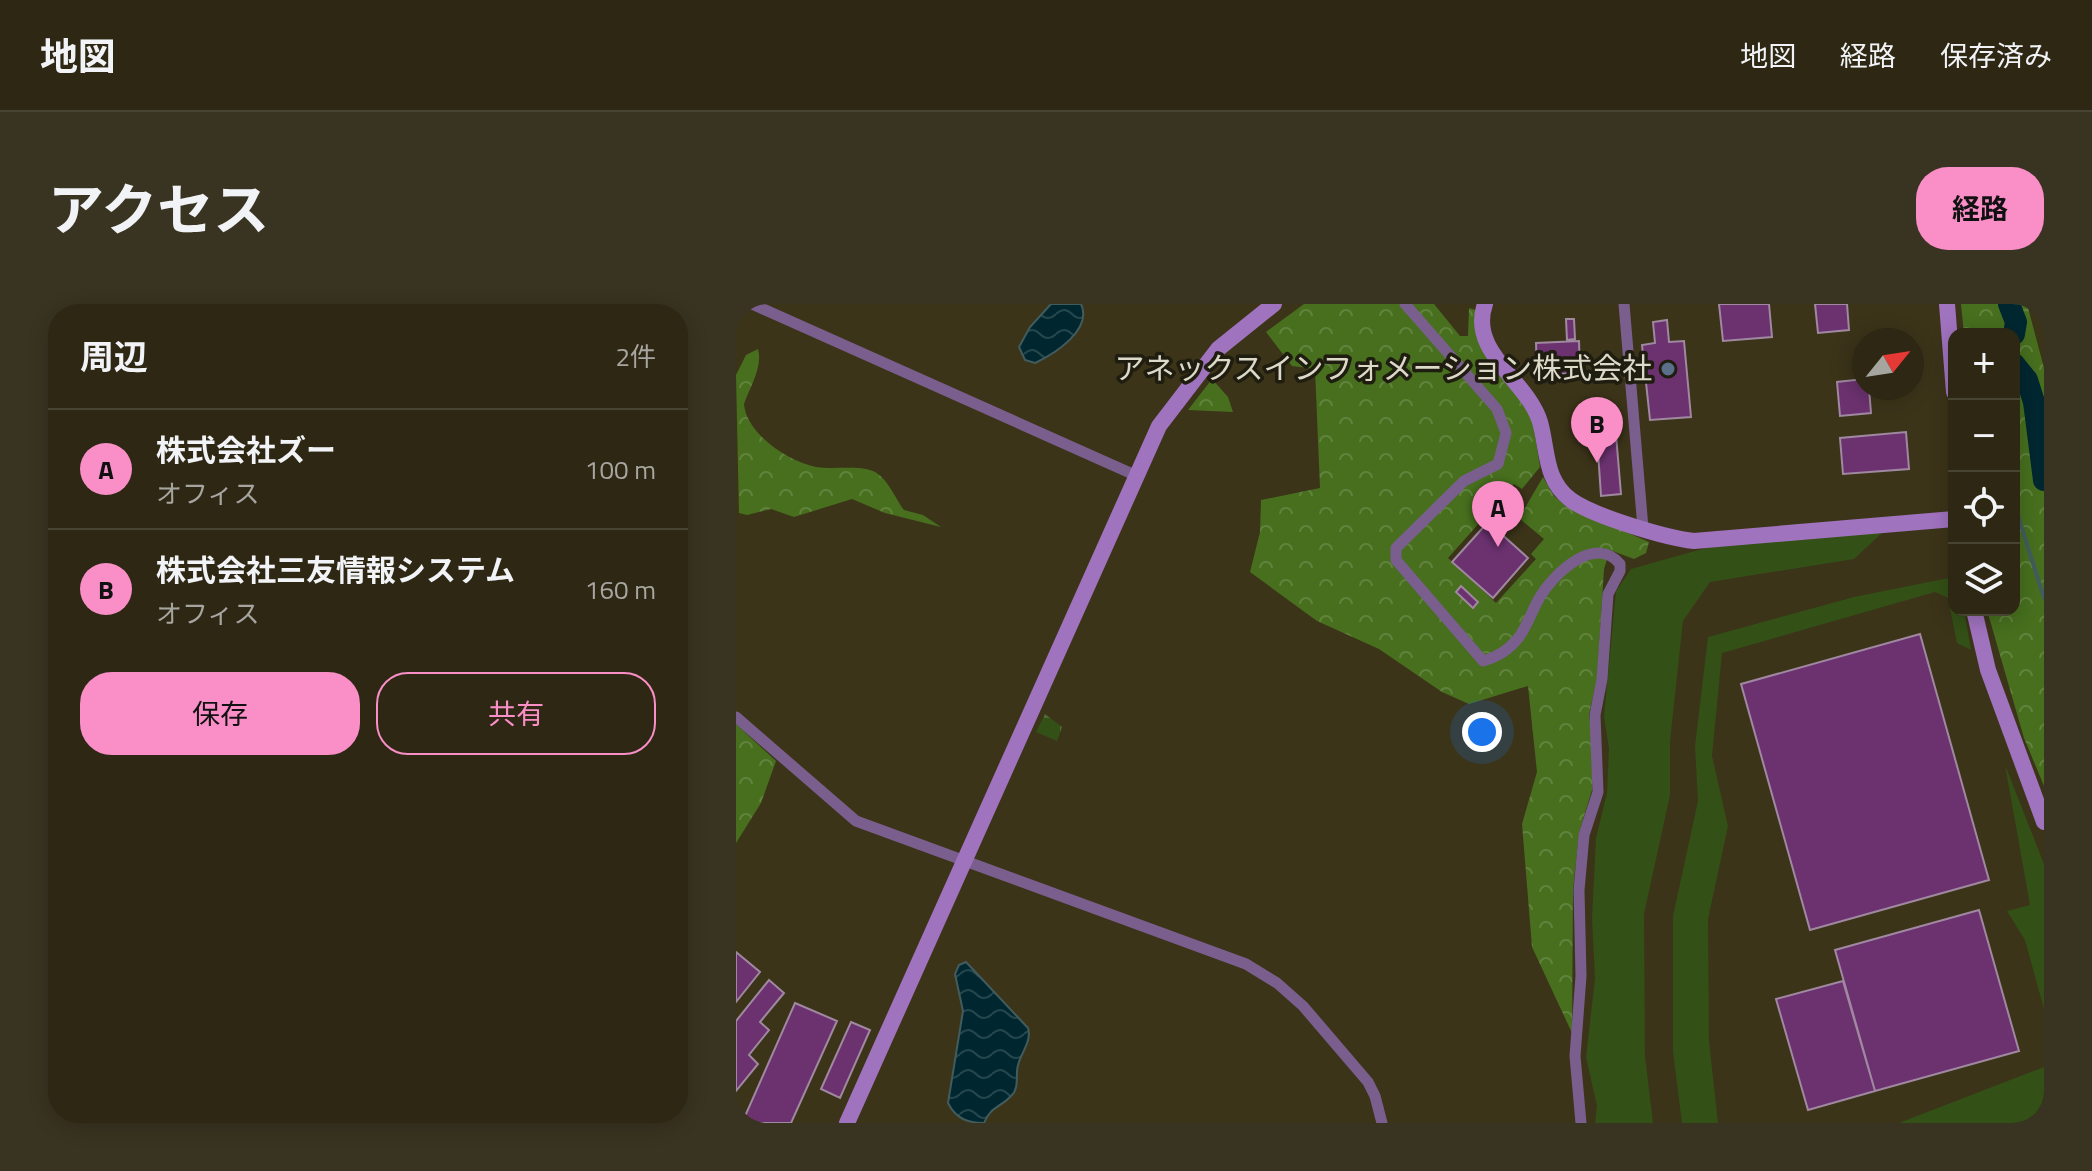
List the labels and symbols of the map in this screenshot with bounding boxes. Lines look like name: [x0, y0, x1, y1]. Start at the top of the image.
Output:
north arrow: [1852, 328, 1924, 400]
place label: アネックスインフォメーション株式会社: [1114, 345, 1652, 391]
marker: アネックスインフォメーション株式会社: [1659, 360, 1677, 378]
pin: B: [1571, 397, 1623, 463]
pin: A: [1472, 481, 1524, 547]
your location: [1462, 712, 1502, 752]

